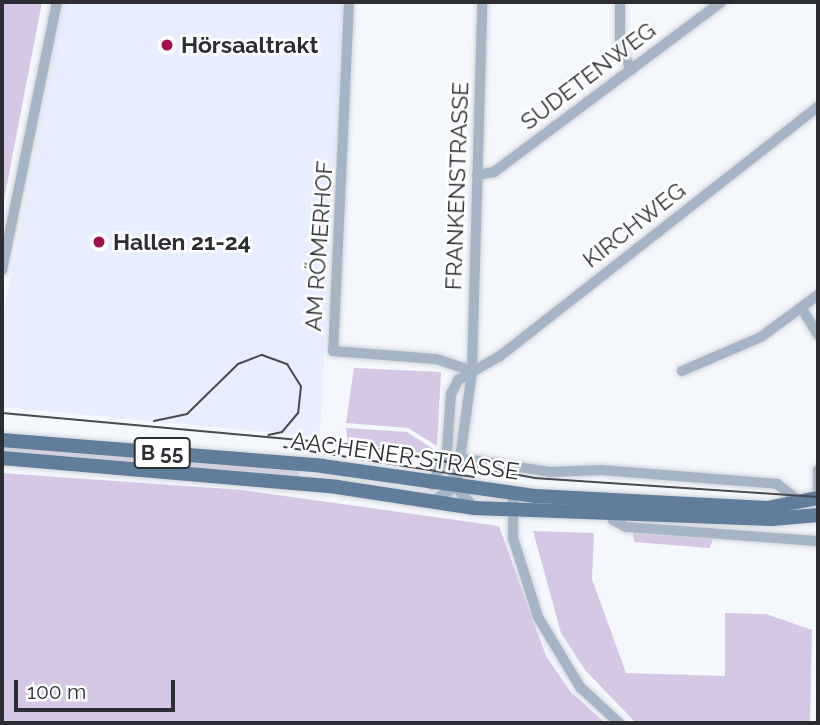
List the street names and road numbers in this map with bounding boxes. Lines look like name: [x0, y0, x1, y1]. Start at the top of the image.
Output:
street label: SUDETENWEG: [515, 16, 661, 136]
street label: FRANKENSTRASSE: [440, 81, 474, 291]
street label: AM RÖMERHOF: [299, 160, 339, 332]
street label: KIRCHWEG: [577, 176, 691, 274]
street label: AACHENER STRASSE: [289, 426, 521, 486]
road number: B 55: [132, 435, 192, 470]

